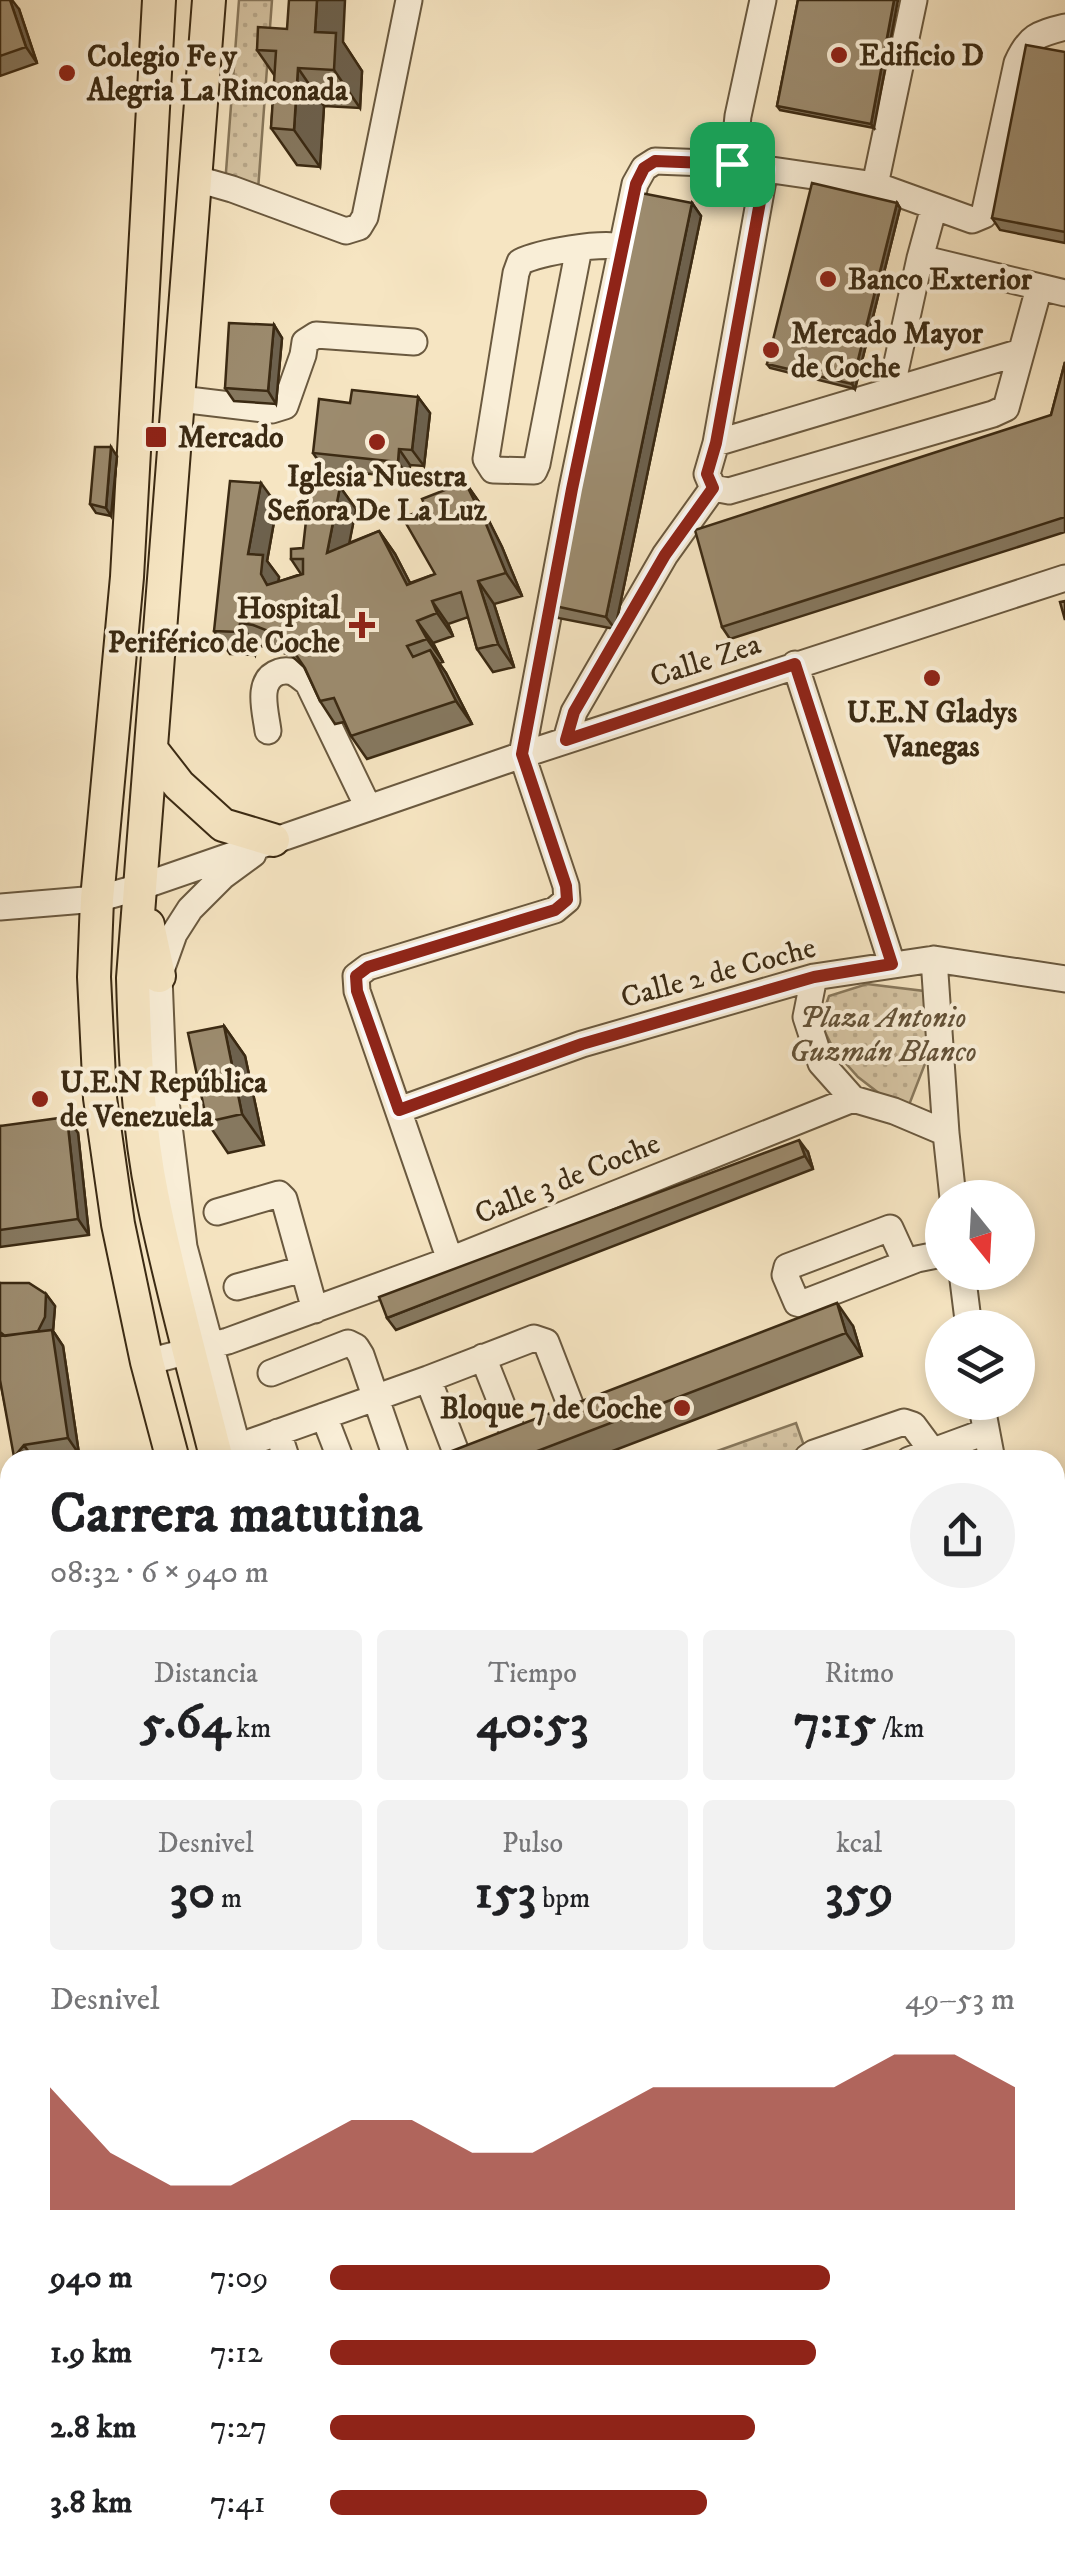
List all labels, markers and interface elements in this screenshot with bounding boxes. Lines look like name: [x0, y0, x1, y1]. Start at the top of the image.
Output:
place label: Edificio D: [859, 38, 984, 75]
place label: Colegio Fe y Alegria La Rinconada: [86, 39, 349, 110]
marker: Edificio D: [828, 44, 850, 66]
marker: Colegio Fe y Alegria La Rinconada: [56, 62, 78, 84]
pin: [690, 122, 775, 207]
icon: arrive: [705, 137, 760, 192]
place label: Banco Exterior: [848, 262, 1033, 299]
marker: Banco Exterior: [817, 268, 839, 290]
place label: Mercado Mayor de Coche: [791, 316, 984, 387]
marker: Mercado Mayor de Coche: [760, 339, 782, 361]
place label: Mercado: [178, 420, 284, 457]
marker: Mercado: [143, 424, 169, 450]
marker: Iglesia Nuestra Señora De La Luz: [366, 431, 388, 453]
place label: Iglesia Nuestra Señora De La Luz: [267, 459, 488, 530]
place label: Hospital Periférico de Coche: [108, 591, 341, 662]
marker: Hospital Periférico de Coche: [349, 612, 375, 638]
street label: Calle Zea: [646, 626, 766, 697]
marker: U.E.N Gladys Vanegas: [921, 667, 943, 689]
place label: U.E.N Gladys Vanegas: [847, 695, 1017, 766]
street label: Calle 2 de Coche: [617, 930, 820, 1017]
park label: Plaza Antonio Guzmán Blanco: [789, 1000, 977, 1071]
place label: U.E.N República de Venezuela: [60, 1065, 268, 1136]
marker: U.E.N República de Venezuela: [29, 1088, 51, 1110]
street label: Calle 3 de Coche: [470, 1125, 666, 1233]
north arrow: [925, 1180, 1035, 1290]
map controls: [925, 1180, 1035, 1420]
button: layers: [925, 1310, 1035, 1420]
place label: Bloque 7 de Coche: [440, 1391, 663, 1428]
marker: Bloque 7 de Coche: [671, 1397, 693, 1419]
text: Carrera matutina: [50, 1481, 422, 1550]
button: share: [910, 1483, 1015, 1588]
text: 08:32 · 6 × 940 m: [50, 1553, 269, 1593]
text: Distancia: [154, 1656, 258, 1691]
text: Tiempo: [488, 1656, 577, 1691]
text: Ritmo: [825, 1656, 894, 1691]
text: 5.64: [140, 1691, 230, 1754]
text: 40:53: [476, 1691, 589, 1754]
text: 7:15: [794, 1691, 876, 1754]
text: km: [230, 1711, 271, 1746]
text: /km: [876, 1711, 925, 1746]
text: Desnivel: [158, 1826, 254, 1861]
text: Pulso: [502, 1826, 563, 1861]
text: kcal: [836, 1826, 882, 1861]
text: 30: [170, 1861, 215, 1924]
text: 153: [475, 1861, 536, 1924]
text: 359: [825, 1861, 893, 1924]
text: m: [215, 1881, 242, 1916]
text: bpm: [536, 1881, 590, 1916]
text: Desnivel: [50, 1980, 160, 2020]
text: 49–53 m: [905, 1980, 1015, 2020]
text: 940 m: [50, 2258, 133, 2298]
text: 7:09: [210, 2258, 268, 2298]
text: 1.9 km: [50, 2333, 132, 2373]
text: 7:12: [210, 2333, 263, 2373]
text: 2.8 km: [50, 2408, 137, 2448]
text: 7:27: [210, 2408, 267, 2448]
text: 3.8 km: [50, 2483, 132, 2523]
text: 7:41: [210, 2483, 265, 2523]

